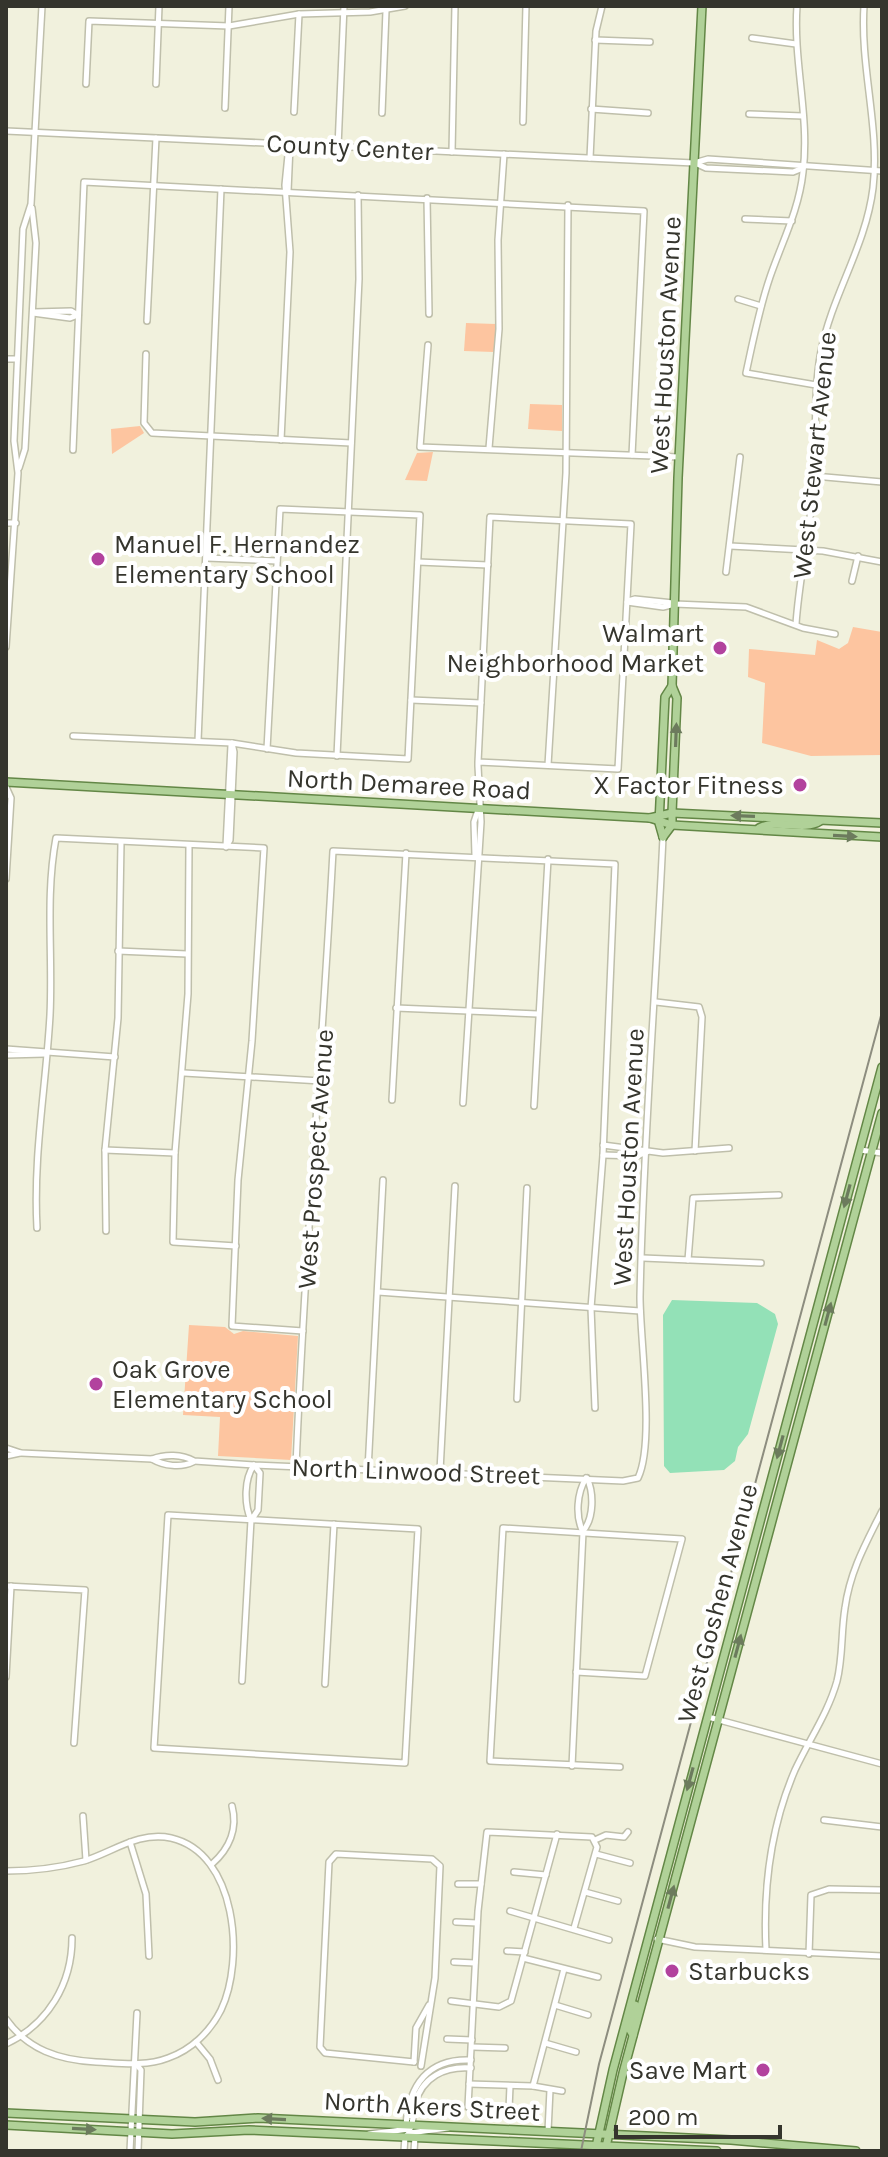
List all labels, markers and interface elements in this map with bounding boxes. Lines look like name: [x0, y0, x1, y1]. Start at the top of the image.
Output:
street label: County Center: [266, 128, 435, 167]
street label: West Houston Avenue: [643, 215, 688, 475]
street label: West Stewart Avenue: [786, 330, 843, 580]
place label: Manuel F. Hernandez Elementary School: [114, 529, 360, 590]
marker: Manuel F. Hernandez Elementary School: [89, 550, 107, 568]
place label: Walmart Neighborhood Market: [447, 618, 704, 679]
marker: Walmart Neighborhood Market: [711, 639, 729, 657]
one-way arrow: [669, 722, 682, 747]
street label: North Demaree Road: [286, 763, 532, 806]
place label: X Factor Fitness: [593, 770, 784, 801]
marker: X Factor Fitness: [791, 776, 809, 794]
one-way arrow: [730, 810, 755, 823]
one-way arrow: [833, 829, 858, 842]
street label: West Houston Avenue: [606, 1027, 651, 1287]
street label: West Prospect Avenue: [291, 1028, 340, 1290]
one-way arrow: [841, 1184, 853, 1209]
one-way arrow: [822, 1301, 835, 1325]
place label: Oak Grove Elementary School: [112, 1354, 333, 1415]
marker: Oak Grove Elementary School: [87, 1375, 105, 1393]
one-way arrow: [773, 1435, 785, 1460]
street label: North Linwood Street: [291, 1452, 541, 1491]
street label: West Goshen Avenue: [671, 1480, 764, 1726]
one-way arrow: [733, 1633, 745, 1658]
one-way arrow: [683, 1768, 696, 1792]
one-way arrow: [665, 1884, 677, 1909]
place label: Starbucks: [688, 1956, 810, 1987]
marker: Starbucks: [663, 1962, 681, 1980]
place label: Save Mart: [629, 2055, 747, 2086]
marker: Save Mart: [754, 2061, 772, 2079]
street label: North Akers Street: [323, 2085, 541, 2128]
scale bar: [616, 2089, 780, 2139]
text: 200 m: [628, 2103, 699, 2131]
one-way arrow: [261, 2112, 286, 2125]
one-way arrow: [72, 2123, 97, 2136]

